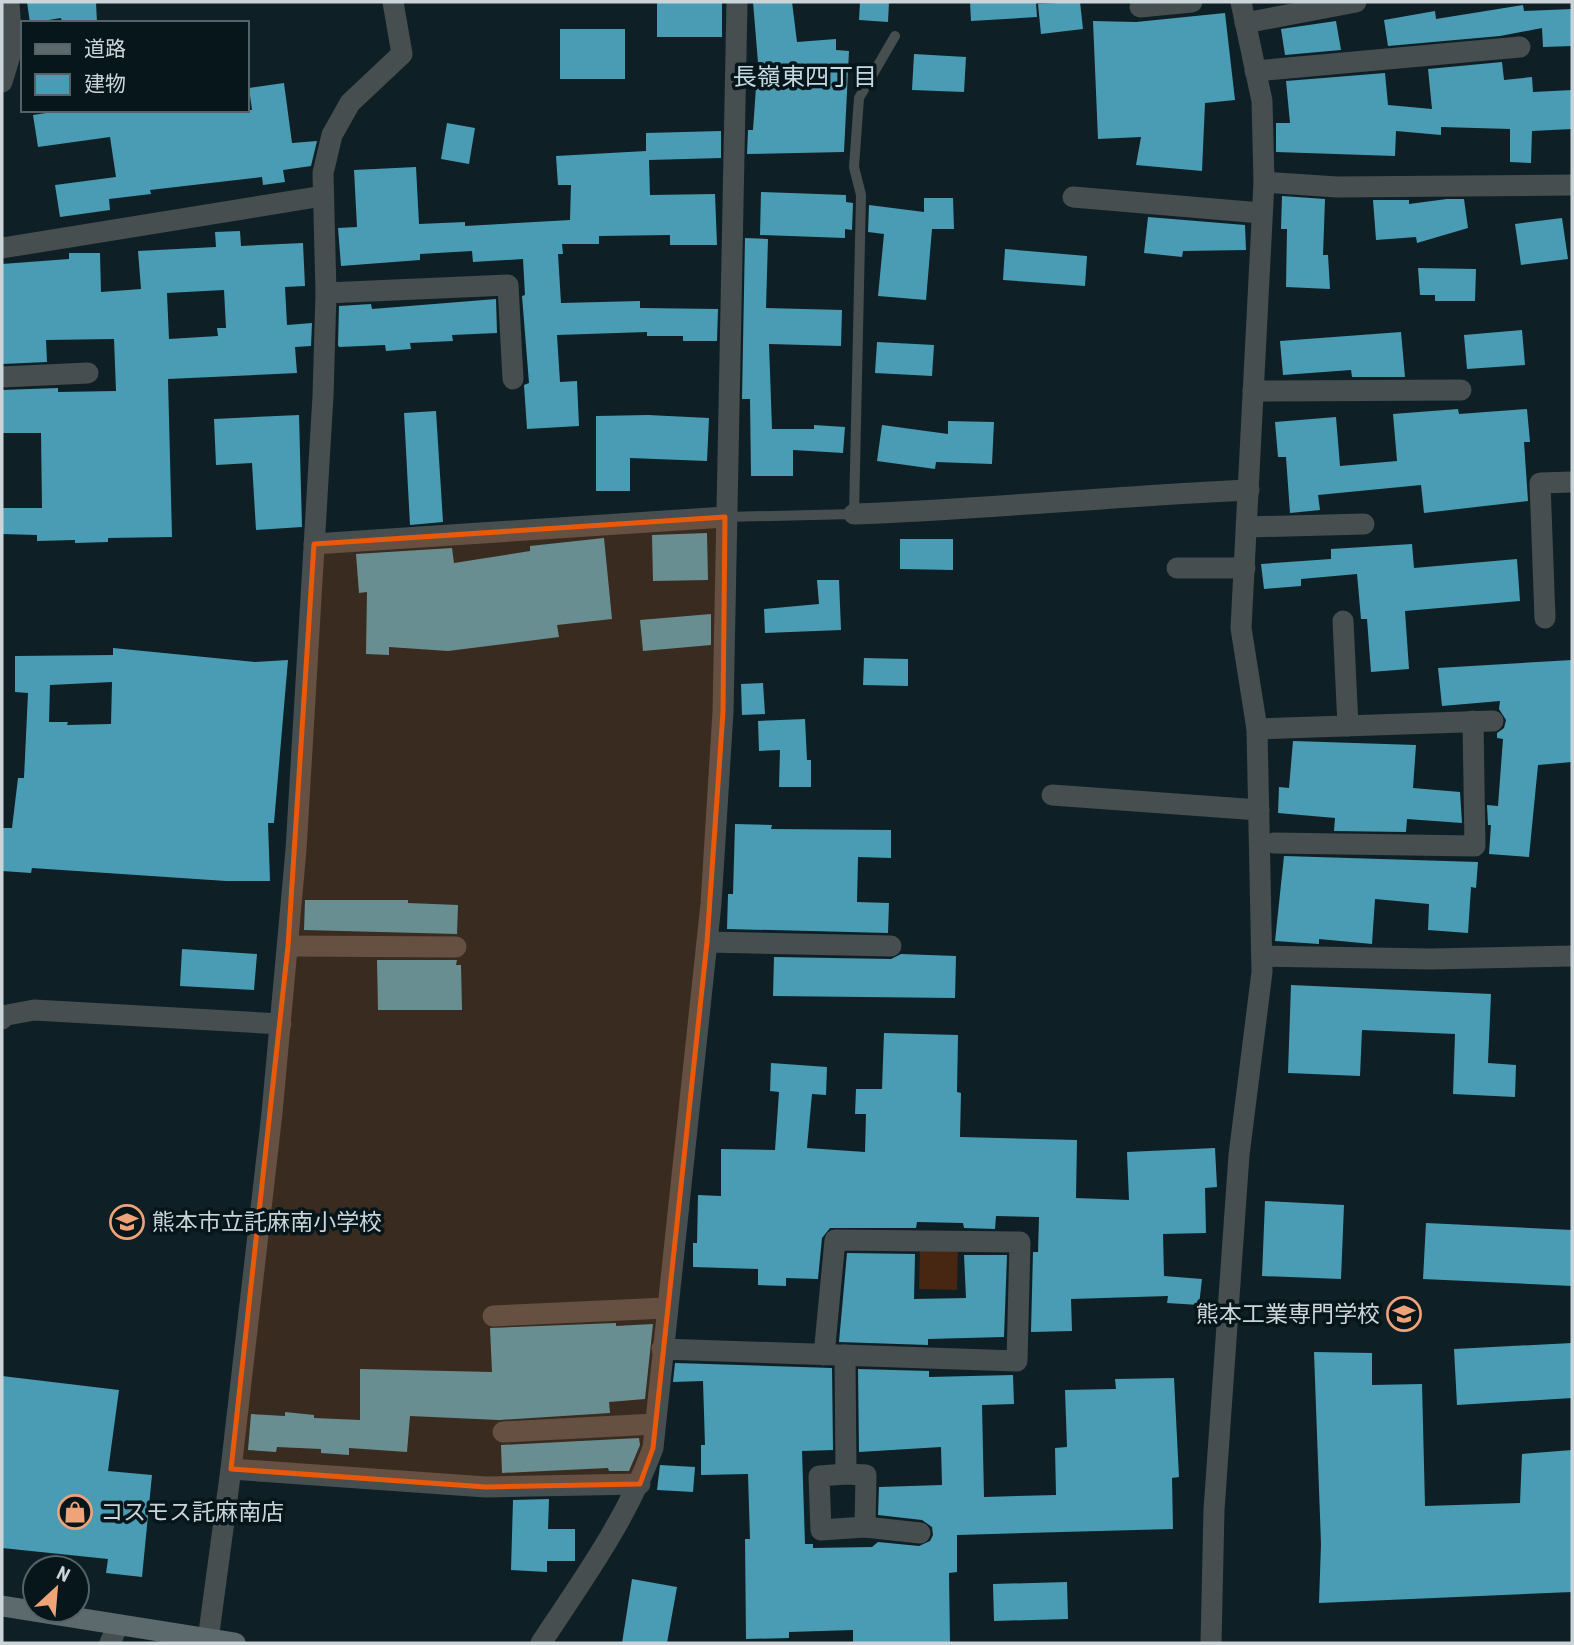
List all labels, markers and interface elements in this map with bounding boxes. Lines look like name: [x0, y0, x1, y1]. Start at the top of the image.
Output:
legend: [21, 21, 248, 112]
text: 道路: [84, 37, 126, 61]
district label: 長嶺東四丁目: [733, 63, 877, 91]
text: 建物: [84, 72, 126, 96]
school or university icon: 熊本市立託麻南小学校: [108, 1203, 146, 1241]
place label: 熊本市立託麻南小学校: [152, 1209, 382, 1236]
school or university icon: 熊本工業専門学校: [1385, 1295, 1423, 1333]
place label: 熊本工業専門学校: [1196, 1301, 1380, 1328]
shop icon: コスモス託麻南店: [56, 1493, 94, 1531]
place label: コスモス託麻南店: [100, 1499, 284, 1526]
north arrow: [21, 1554, 91, 1624]
text: N: [53, 1561, 74, 1587]

